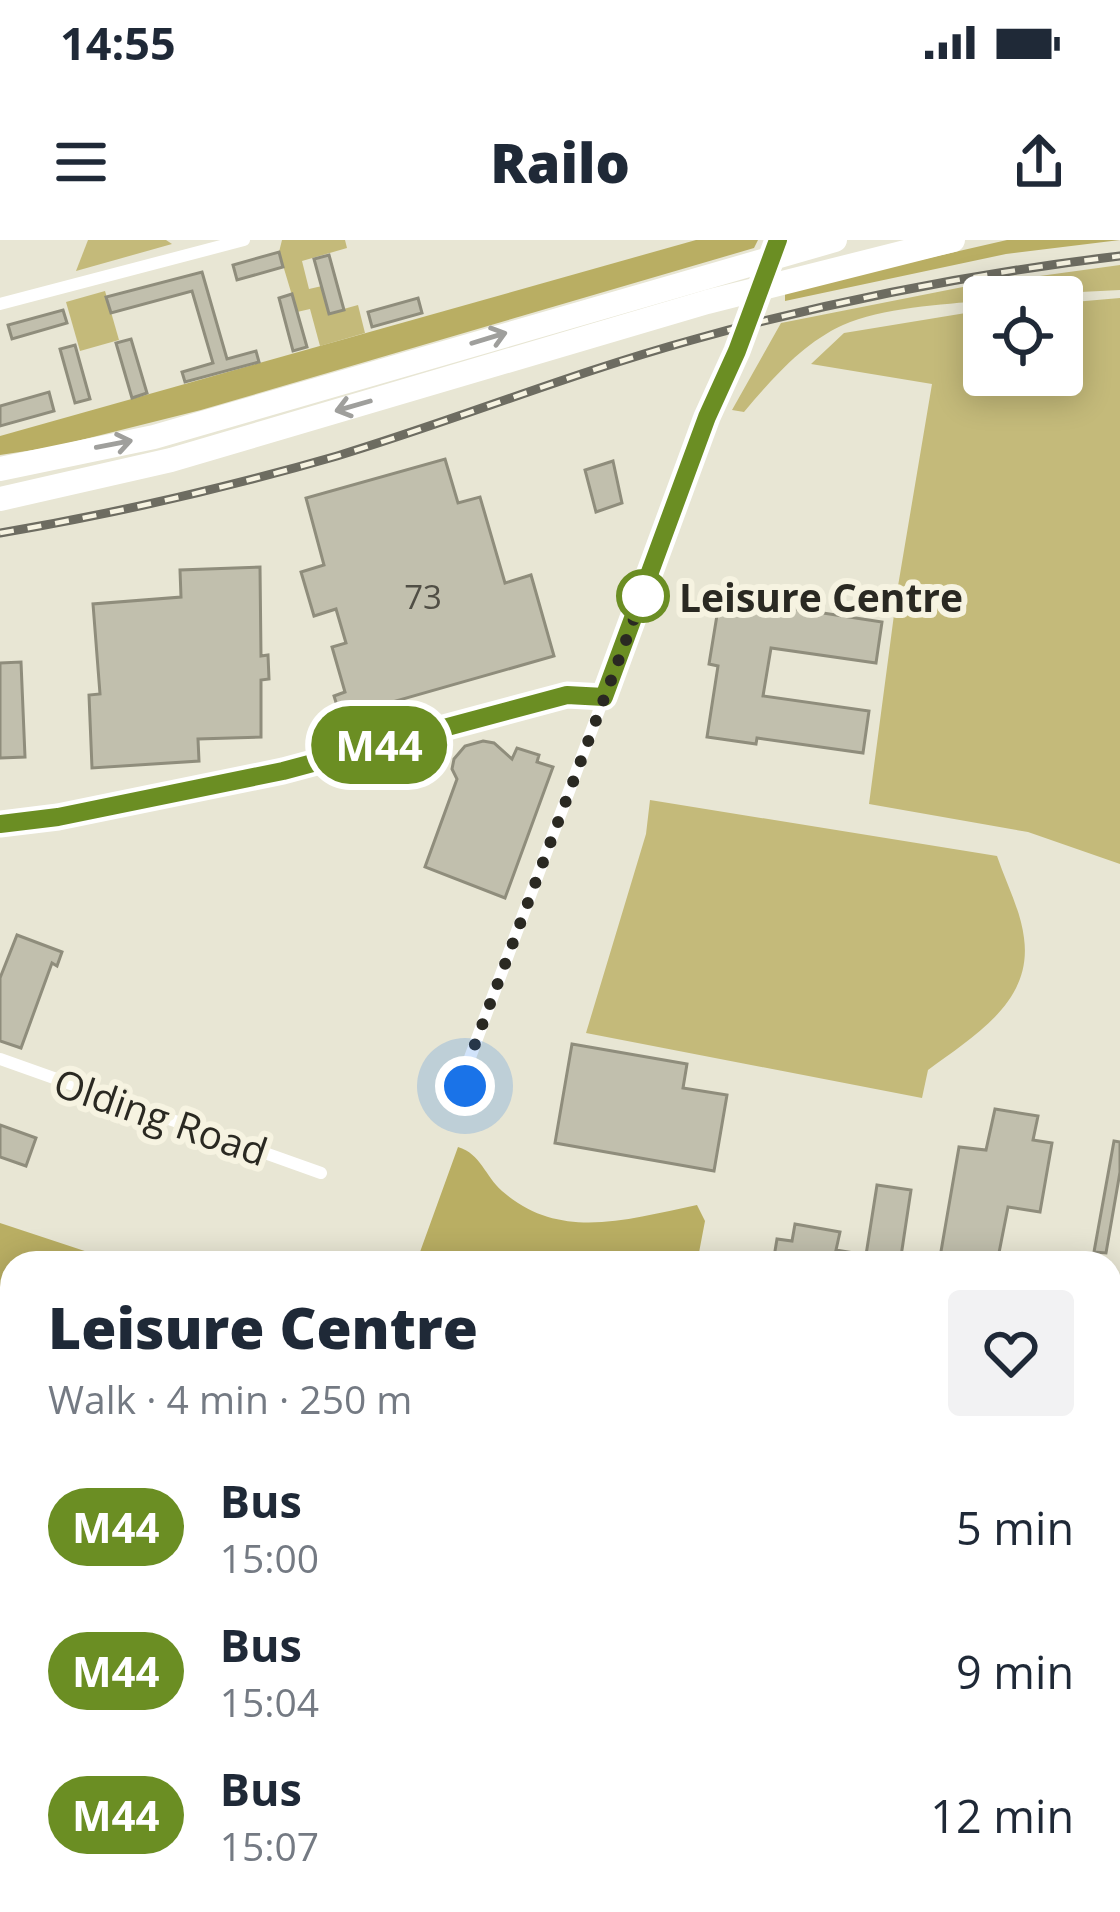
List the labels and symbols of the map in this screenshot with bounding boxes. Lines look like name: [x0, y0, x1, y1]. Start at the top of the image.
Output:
one-way arrow: [470, 326, 508, 348]
one-way arrow: [335, 396, 373, 418]
one-way arrow: [94, 432, 133, 454]
place label: Leisure Centre: [679, 570, 963, 623]
marker: Leisure Centre: [618, 571, 668, 621]
house number: 73: [404, 574, 442, 619]
line badge: M44: [310, 706, 448, 784]
street label: Olding Road: [47, 1055, 275, 1177]
your location: [435, 1056, 495, 1116]

